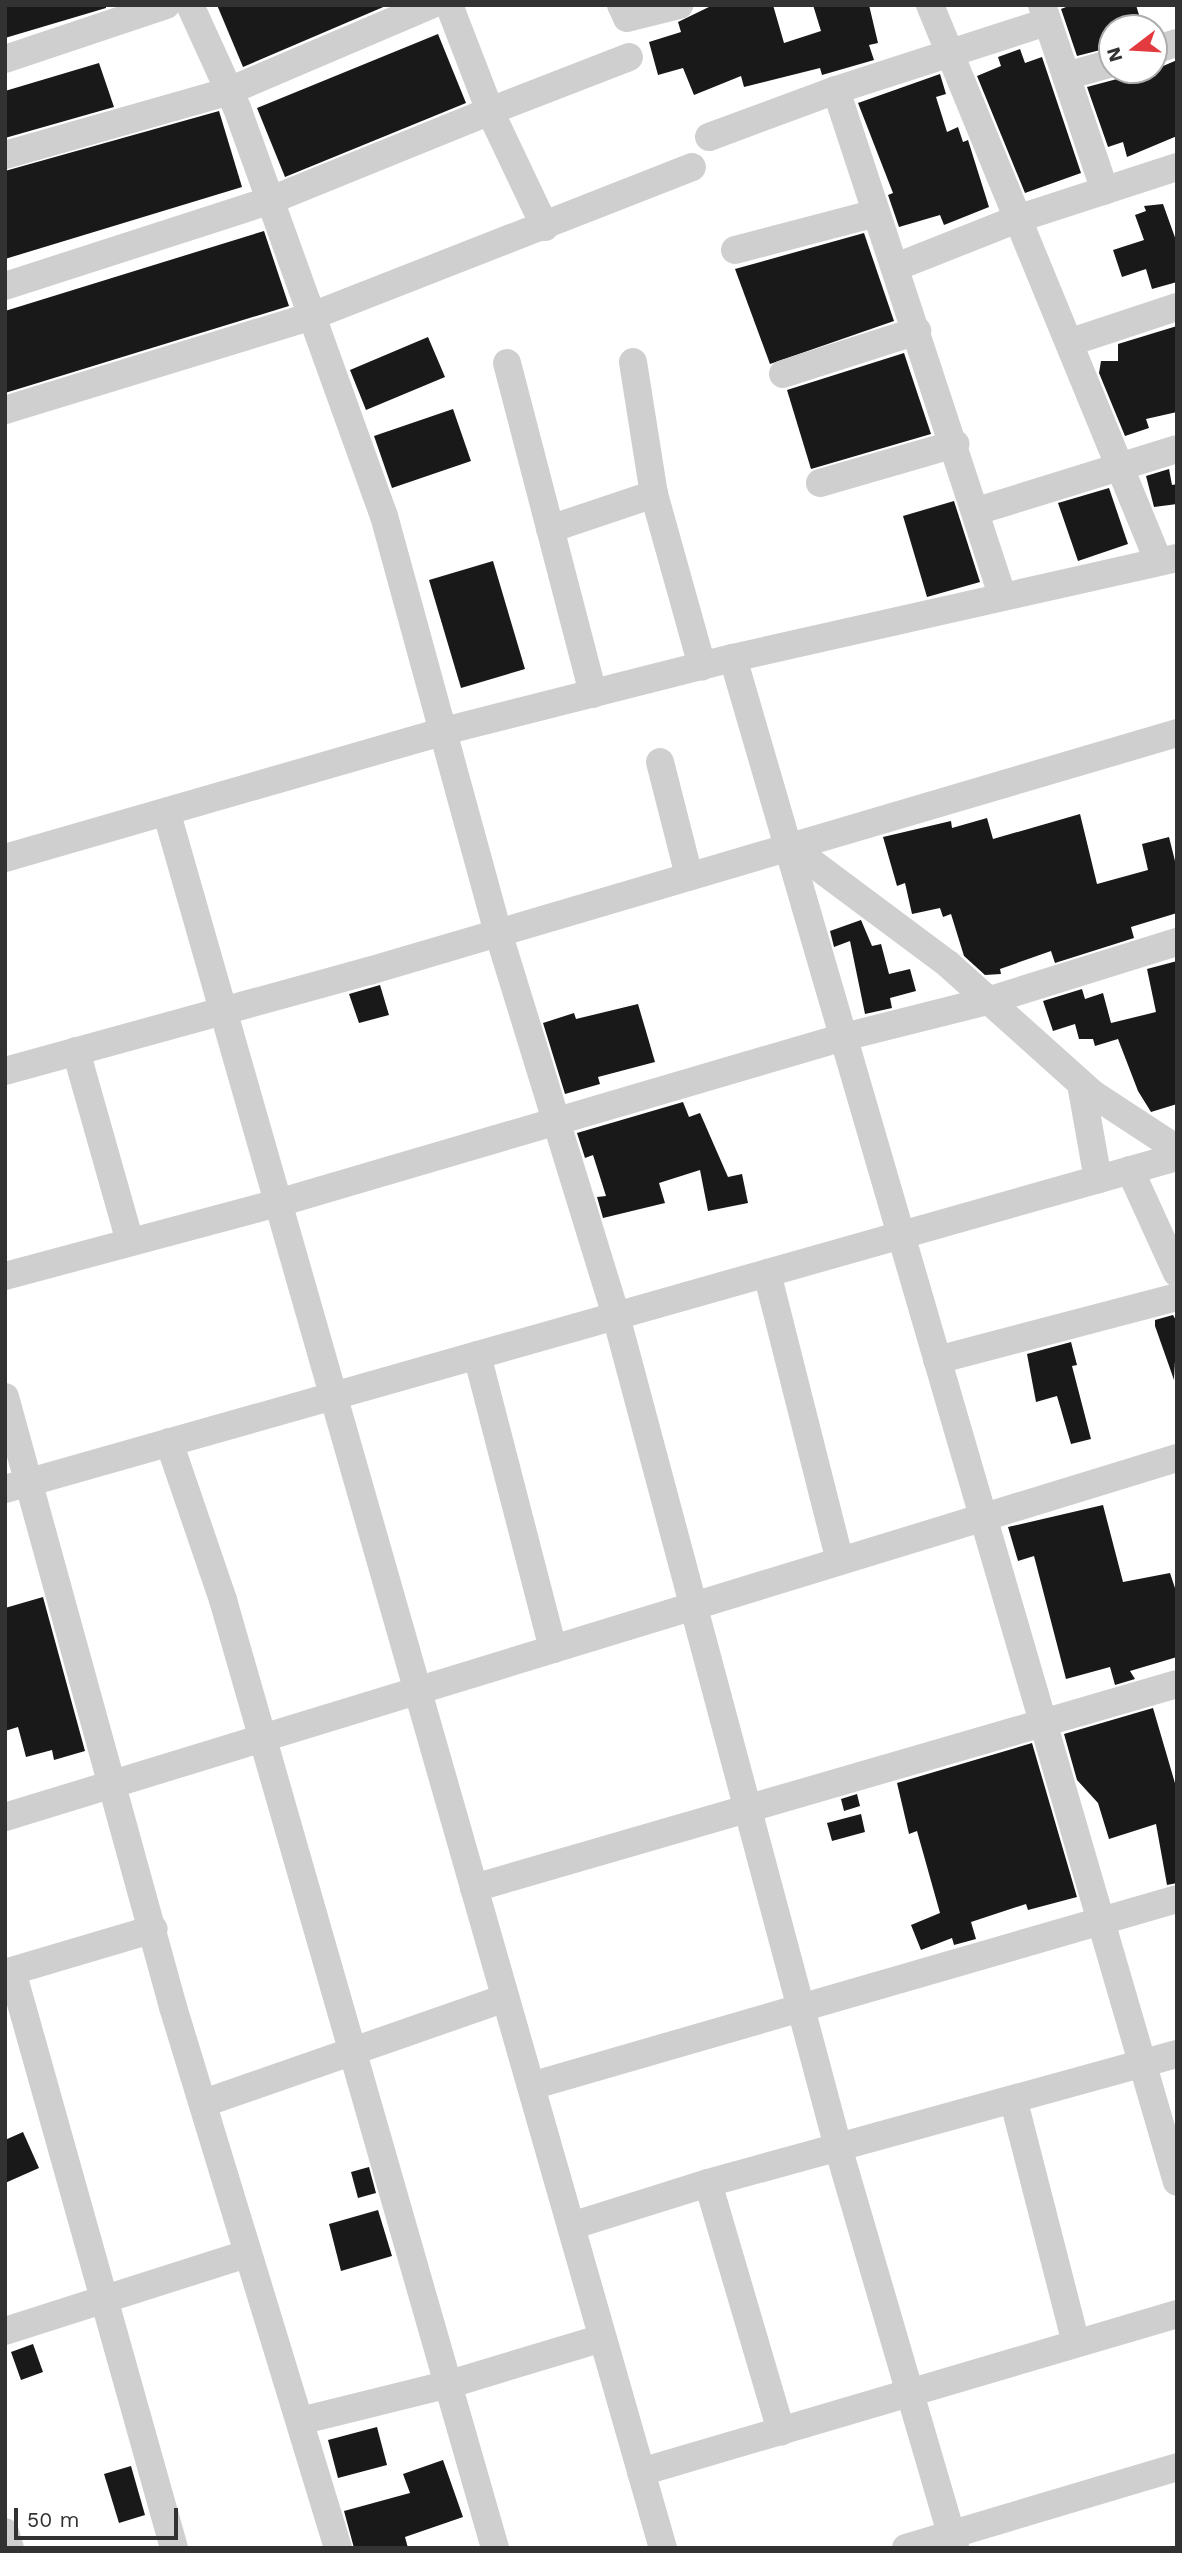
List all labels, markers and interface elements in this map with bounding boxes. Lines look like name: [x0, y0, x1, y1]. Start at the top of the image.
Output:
north arrow: [1098, 14, 1168, 84]
text: N: [1101, 45, 1127, 65]
scale bar: [18, 2494, 182, 2538]
text: 50 m: [27, 2507, 79, 2532]

